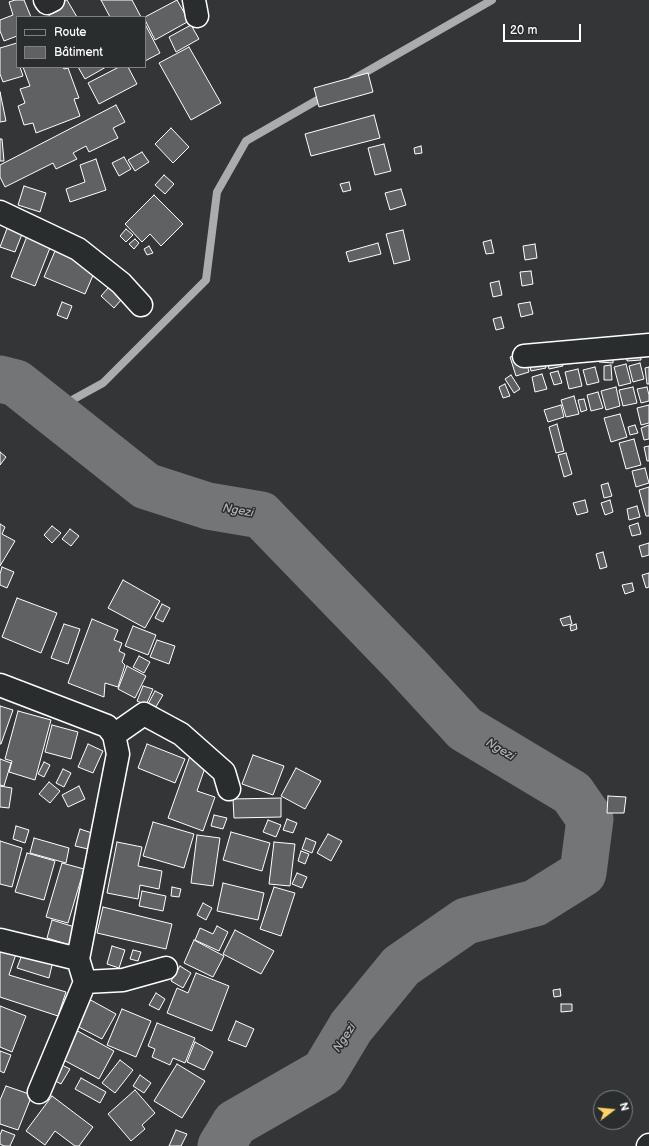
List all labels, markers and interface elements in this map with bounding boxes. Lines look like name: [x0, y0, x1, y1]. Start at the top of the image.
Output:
legend: [16, 16, 146, 68]
scale bar: [505, 16, 583, 42]
text: 20 m: [510, 23, 537, 38]
text: Route: [54, 25, 86, 40]
text: Bâtiment: [54, 45, 103, 60]
water label: Ngezi: [221, 501, 255, 521]
water label: Ngezi: [483, 736, 517, 764]
water label: Ngezi: [330, 1021, 360, 1055]
north arrow: [593, 1090, 633, 1130]
text: N: [617, 1101, 631, 1113]

